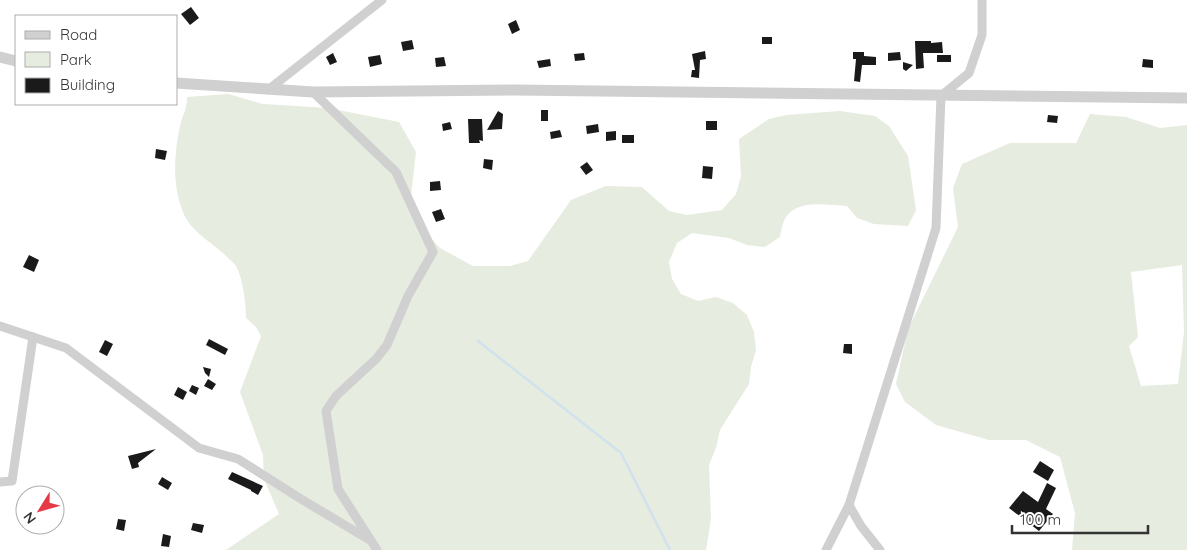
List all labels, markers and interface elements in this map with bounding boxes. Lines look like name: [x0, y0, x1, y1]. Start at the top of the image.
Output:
legend: [15, 15, 178, 105]
text: Road: [60, 25, 97, 44]
text: Park: [60, 50, 92, 69]
text: Building: [60, 75, 115, 94]
north arrow: [15, 485, 65, 535]
scale bar: [1012, 502, 1148, 534]
text: N: [19, 508, 40, 527]
text: 100 m: [1020, 510, 1061, 529]

